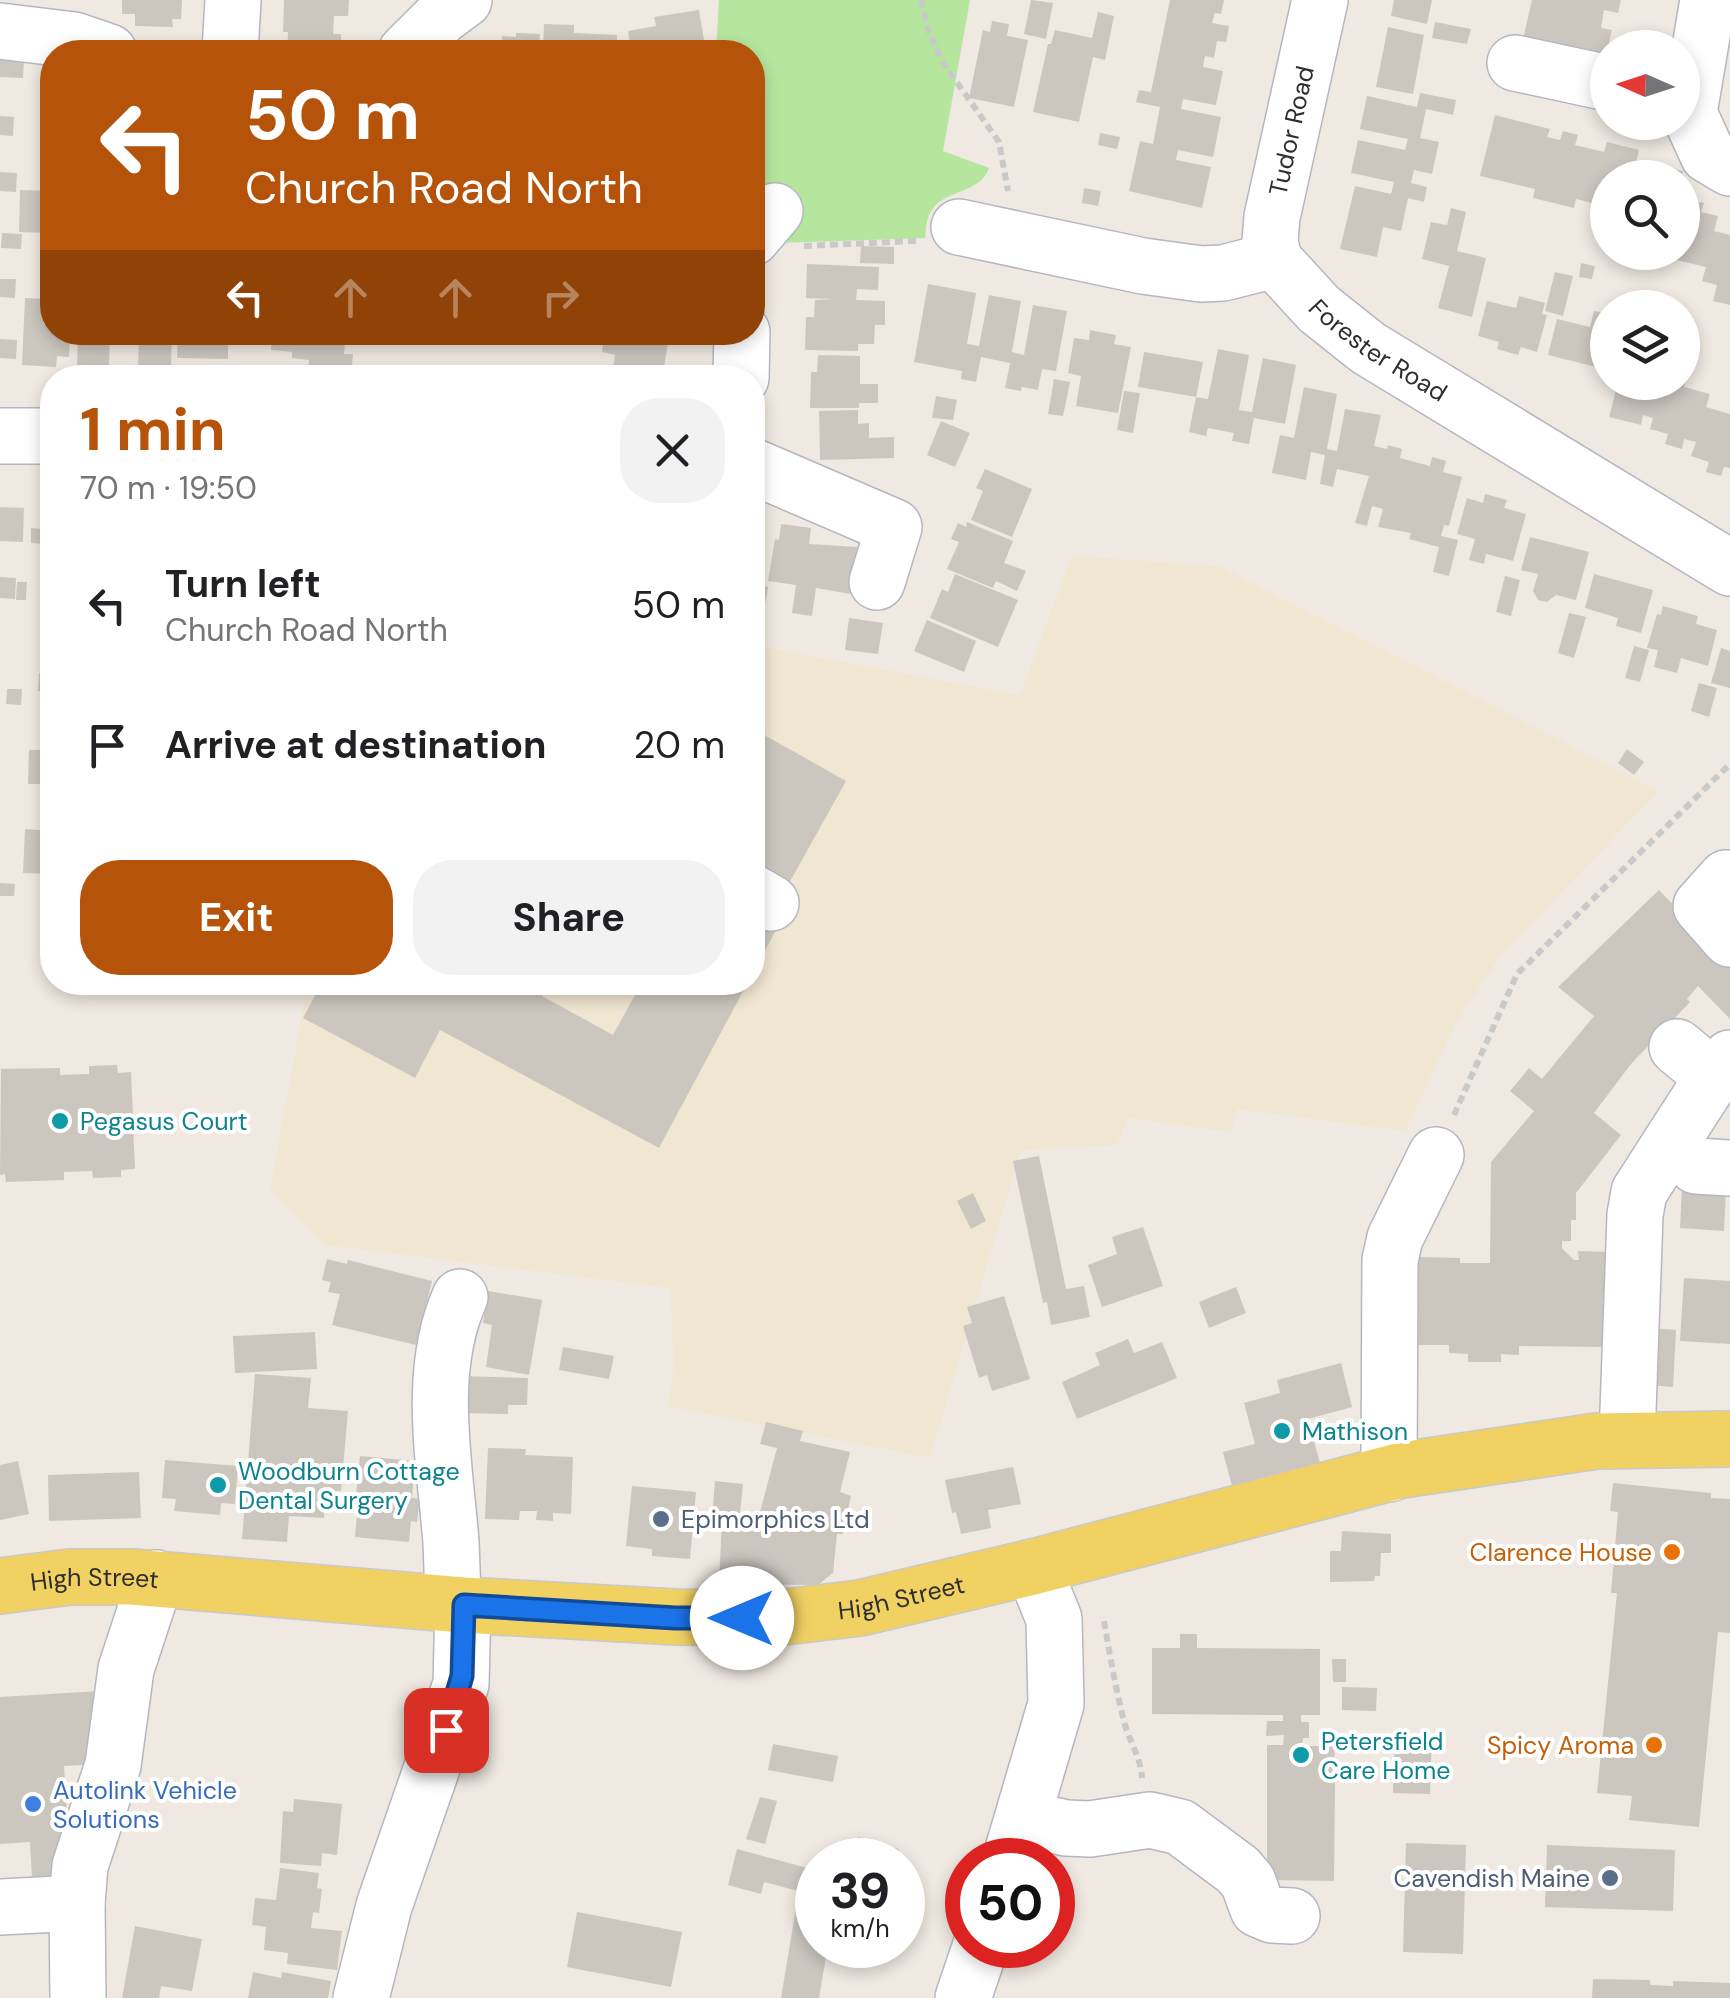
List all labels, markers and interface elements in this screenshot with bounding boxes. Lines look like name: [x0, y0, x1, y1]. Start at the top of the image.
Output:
north arrow: [1590, 30, 1700, 140]
map controls: [1590, 30, 1700, 400]
street label: Tudor Road: [1261, 63, 1321, 198]
text: 50 m: [245, 70, 420, 161]
icon: left: [80, 80, 210, 210]
text: Church Road North: [245, 158, 643, 217]
button: search: [1590, 160, 1700, 270]
icon: left: [218, 270, 273, 325]
icon: ahead: [323, 270, 378, 325]
icon: ahead: [428, 270, 483, 325]
icon: right: [533, 270, 588, 325]
button: layers: [1590, 290, 1700, 400]
street label: Forester Road: [1301, 292, 1453, 409]
text: 1 min: [80, 390, 226, 469]
button: close: [620, 398, 725, 503]
text: 70 m · 19:50: [80, 467, 257, 509]
text: Turn left: [165, 559, 321, 609]
icon: left: [80, 578, 135, 633]
text: 50 m: [632, 580, 725, 630]
text: Church Road North: [165, 609, 448, 651]
icon: arrive: [80, 718, 135, 773]
text: Arrive at destination: [165, 720, 547, 770]
text: 20 m: [634, 720, 725, 770]
button: Exit: [80, 860, 393, 975]
button: Share: [413, 860, 725, 975]
place label: Pegasus Court: [80, 1105, 248, 1138]
marker: Pegasus Court: [49, 1110, 71, 1132]
place label: Mathison: [1302, 1415, 1408, 1448]
marker: Mathison: [1271, 1420, 1293, 1442]
place label: Woodburn Cottage Dental Surgery: [238, 1455, 460, 1517]
marker: Woodburn Cottage Dental Surgery: [207, 1474, 229, 1496]
place label: Epimorphics Ltd: [681, 1503, 870, 1536]
marker: Epimorphics Ltd: [650, 1508, 672, 1530]
place label: Clarence House: [1469, 1536, 1652, 1569]
marker: Clarence House: [1661, 1541, 1683, 1563]
street label: High Street: [28, 1561, 160, 1598]
position arrow: [690, 1566, 794, 1670]
street label: High Street: [836, 1567, 968, 1627]
pin: [404, 1688, 489, 1773]
icon: arrive: [419, 1703, 474, 1758]
place label: Petersfield Care Home: [1321, 1725, 1450, 1787]
place label: Spicy Aroma: [1487, 1729, 1634, 1762]
marker: Spicy Aroma: [1643, 1734, 1665, 1756]
marker: Petersfield Care Home: [1290, 1744, 1312, 1766]
place label: Autolink Vehicle Solutions: [53, 1774, 237, 1836]
marker: Autolink Vehicle Solutions: [22, 1793, 44, 1815]
speed limit sign: 50: [945, 1838, 1075, 1968]
text: 39: [830, 1858, 890, 1924]
place label: Cavendish Maine: [1393, 1862, 1590, 1895]
marker: Cavendish Maine: [1599, 1867, 1621, 1889]
text: km/h: [830, 1912, 890, 1945]

